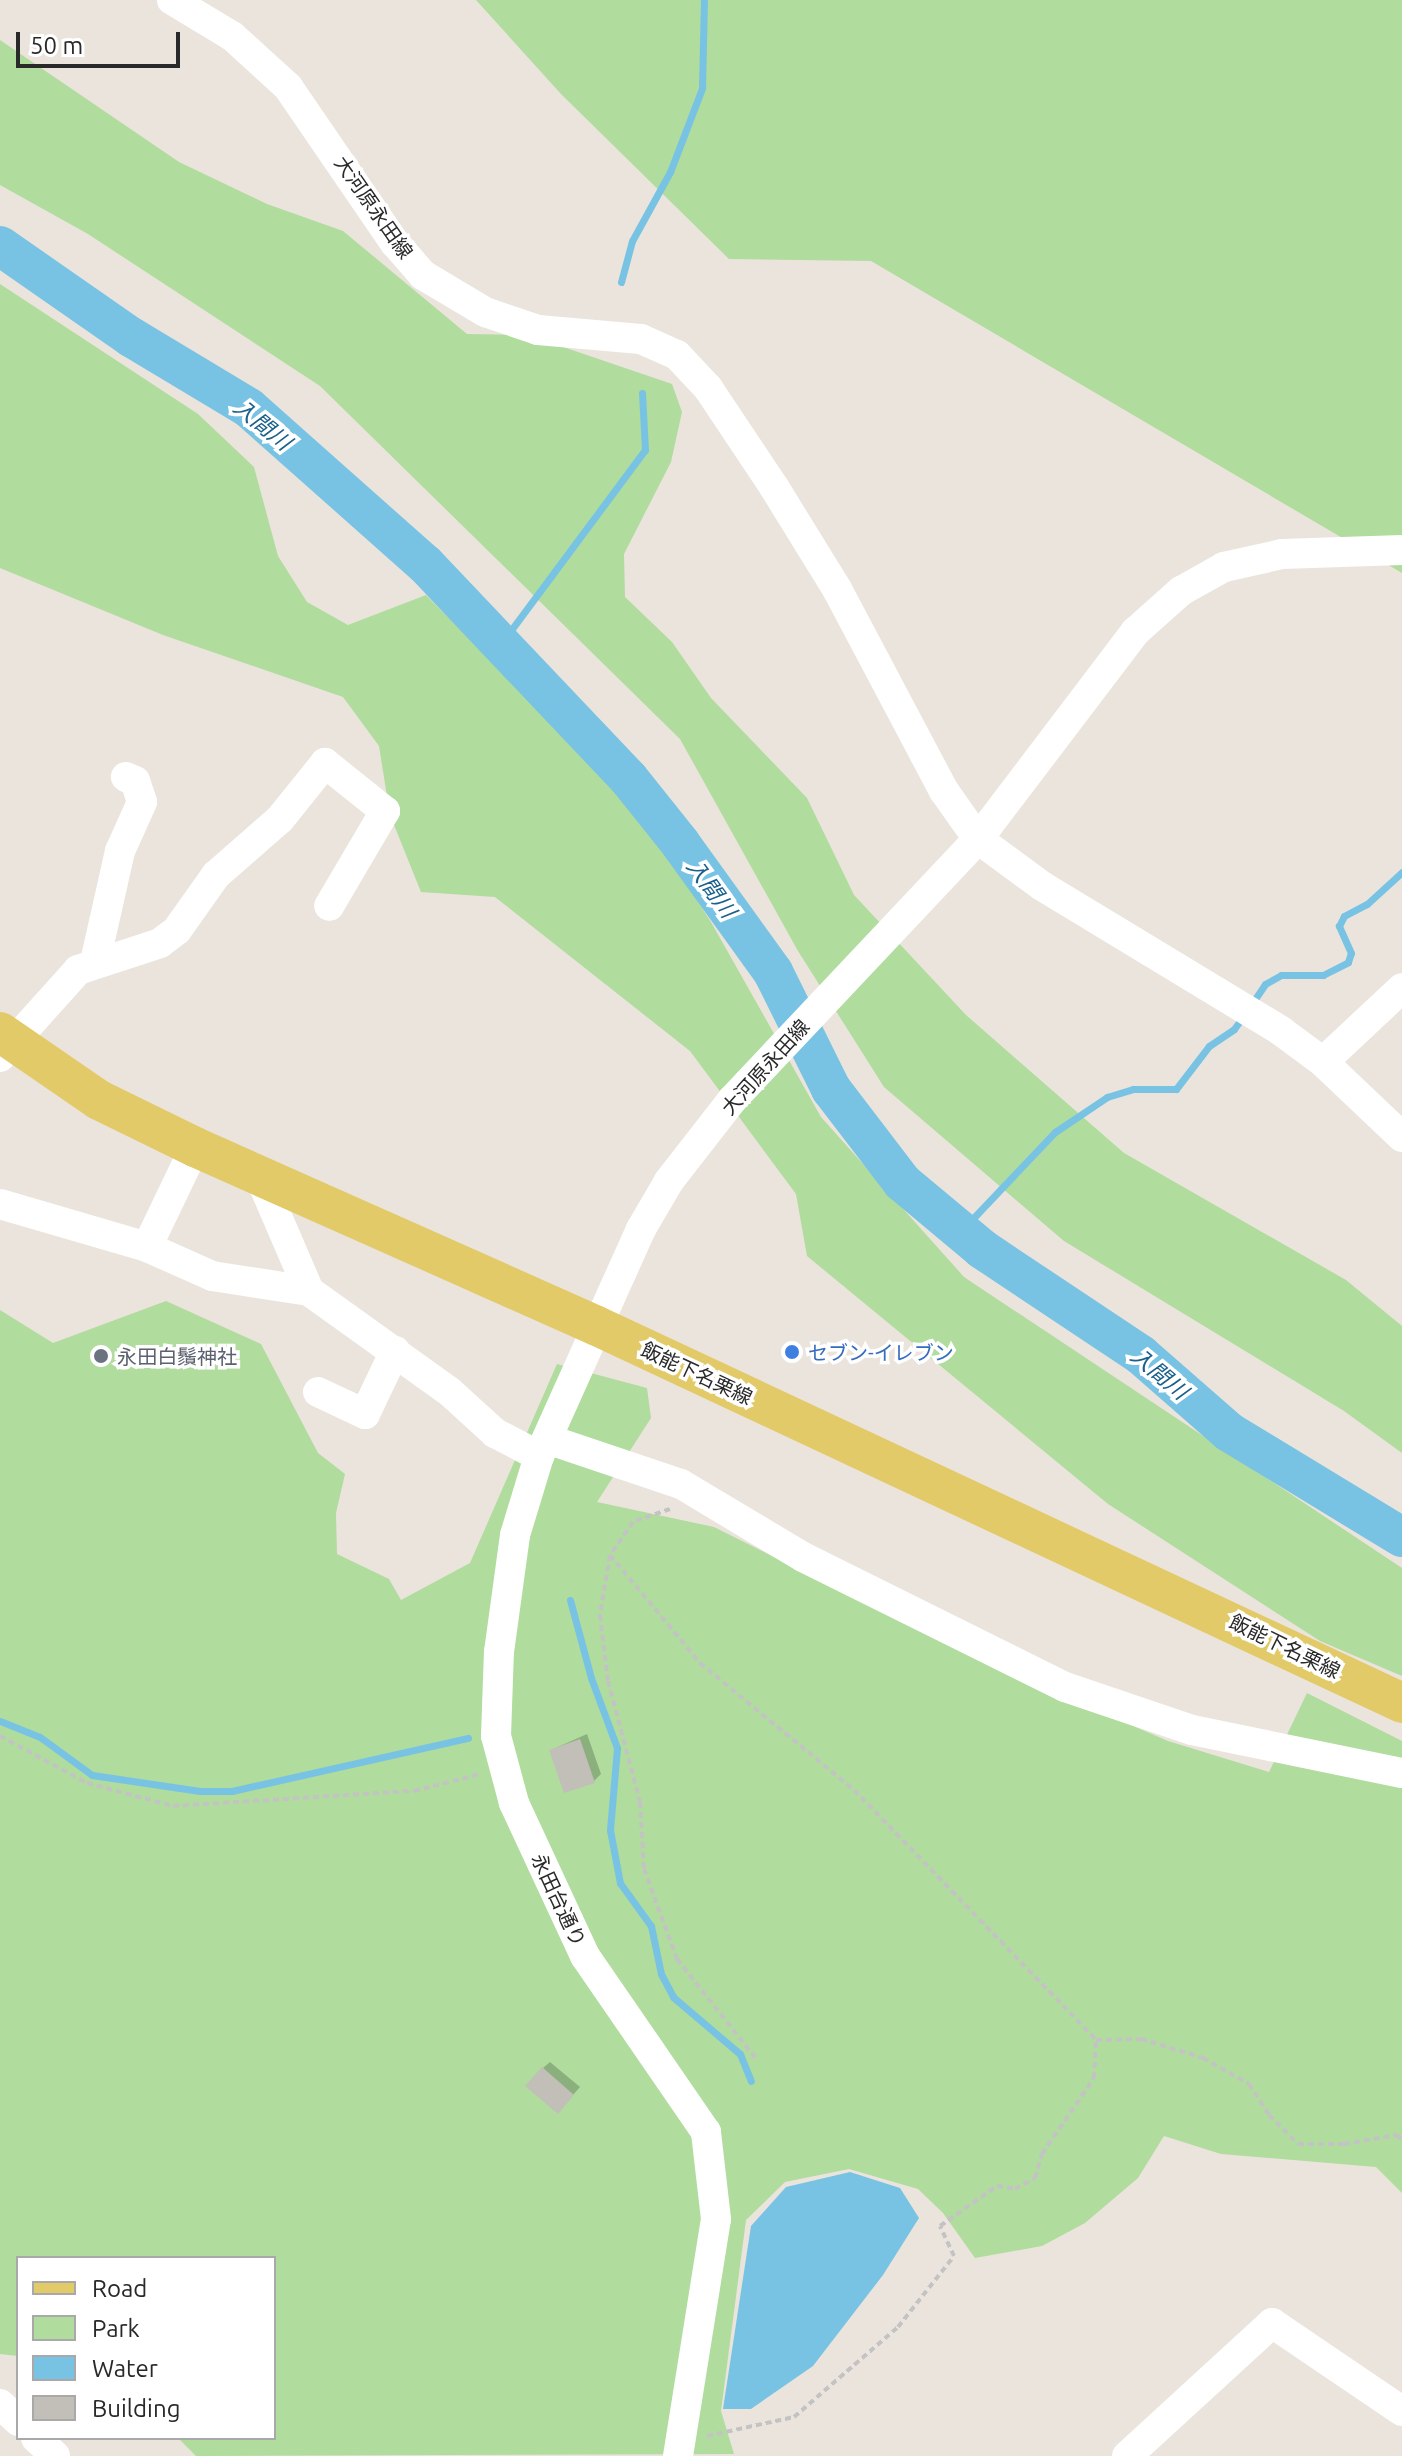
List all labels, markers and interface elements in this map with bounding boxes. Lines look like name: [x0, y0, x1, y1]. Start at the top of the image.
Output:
scale bar: [20, 16, 184, 66]
text: 50 m: [30, 32, 83, 59]
street label: 大河原永田線: [330, 151, 418, 263]
water label: 入間川: [229, 393, 297, 455]
water label: 入間川: [682, 854, 742, 922]
street label: 大河原永田線: [716, 1014, 814, 1120]
street label: 飯能下名栗線: [638, 1337, 756, 1409]
place label: セブン-イレブン: [808, 1340, 954, 1364]
water label: 入間川: [1126, 1342, 1194, 1404]
marker: セブン-イレブン: [783, 1343, 801, 1361]
place label: 永田白鬚神社: [117, 1344, 237, 1368]
marker: 永田白鬚神社: [92, 1347, 110, 1365]
street label: 飯能下名栗線: [1226, 1609, 1344, 1683]
street label: 永田台通り: [527, 1850, 591, 1950]
legend: [16, 2256, 276, 2440]
text: Road: [92, 2275, 147, 2302]
text: Park: [92, 2315, 140, 2342]
text: Water: [92, 2355, 158, 2382]
text: Building: [92, 2395, 180, 2422]

